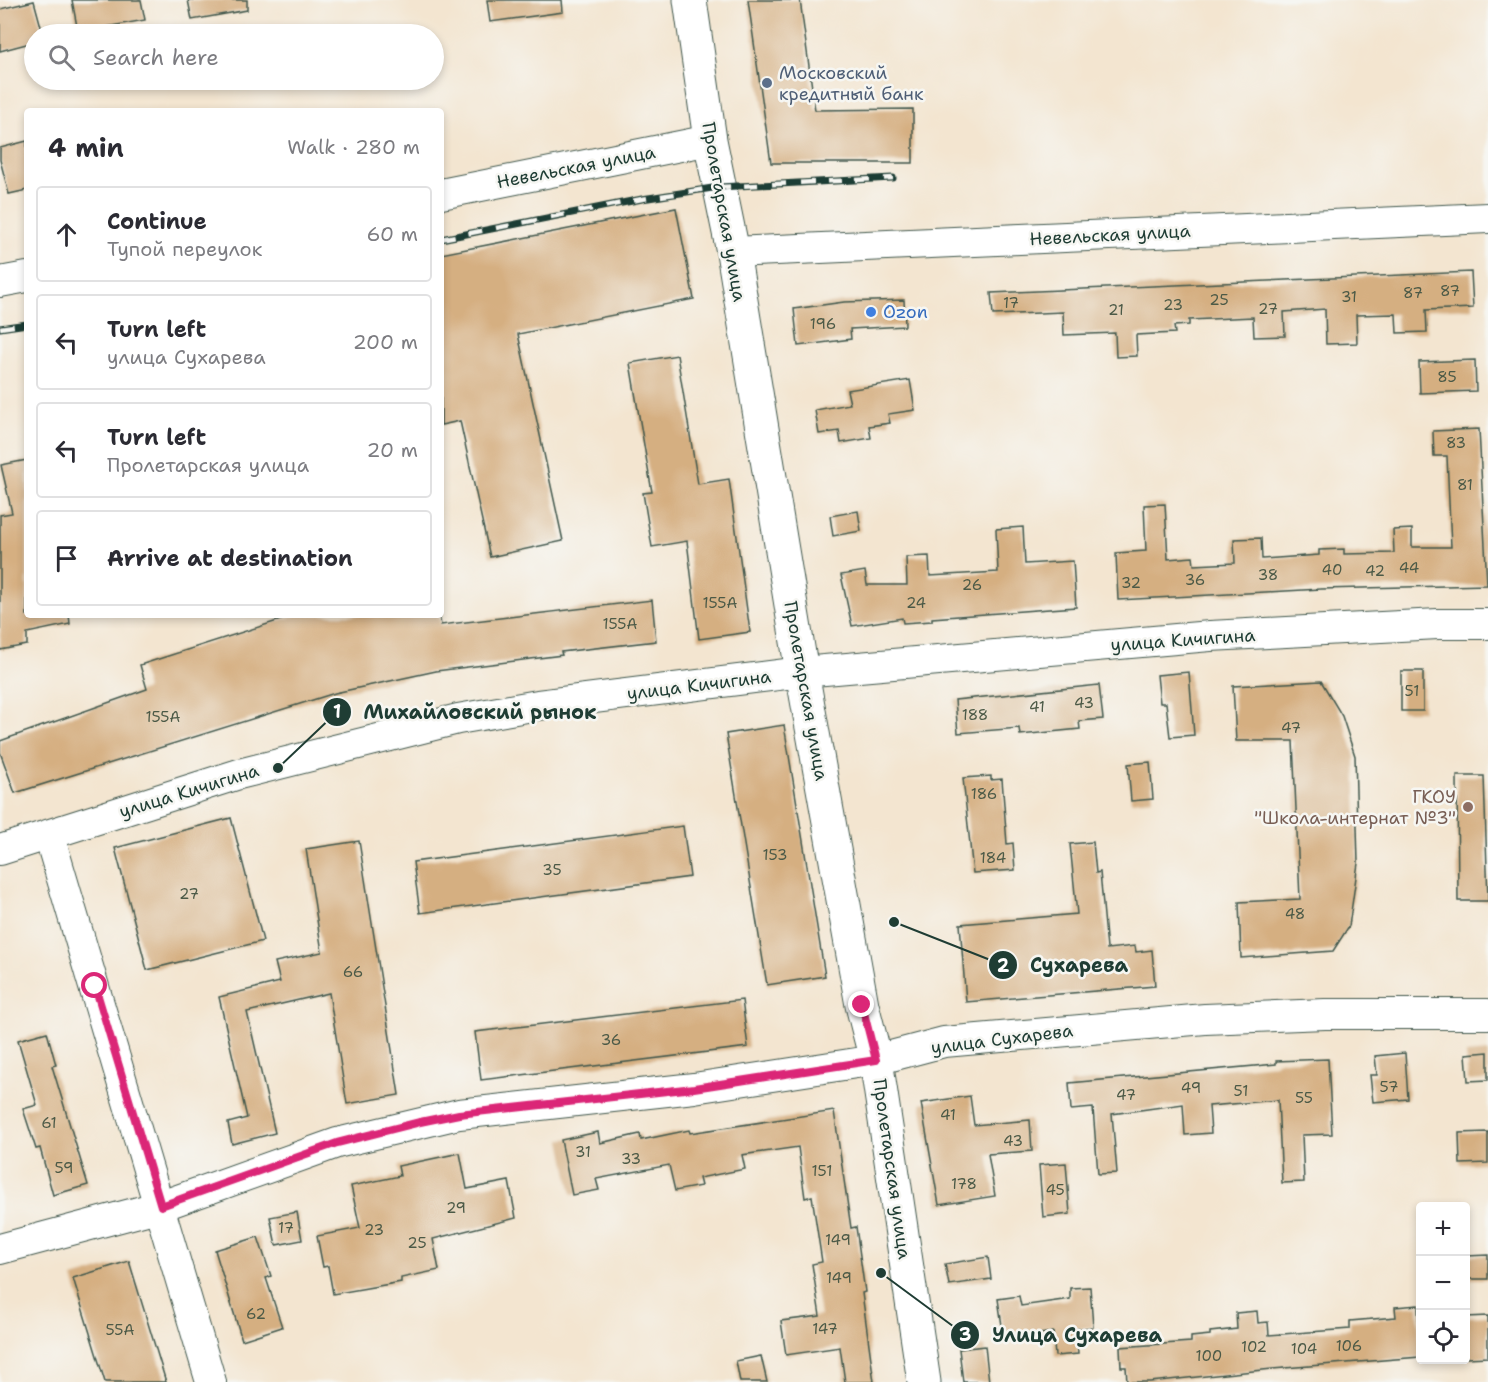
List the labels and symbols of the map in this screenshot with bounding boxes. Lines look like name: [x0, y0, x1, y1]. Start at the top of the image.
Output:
place label: Московский кредитный банк: [779, 61, 924, 106]
marker: Московский кредитный банк: [760, 76, 774, 90]
street label: Пролетарская улица: [696, 120, 752, 304]
street label: Невельская улица: [494, 140, 658, 194]
street label: Невельская улица: [1029, 219, 1191, 251]
house number: 87: [1440, 281, 1460, 301]
house number: 87: [1403, 283, 1423, 303]
house number: 31: [1341, 287, 1357, 307]
house number: 25: [1209, 290, 1229, 310]
house number: 17: [1003, 293, 1019, 313]
house number: 23: [1163, 295, 1183, 315]
house number: 27: [1258, 299, 1278, 319]
place label: Ozon: [883, 300, 928, 324]
house number: 21: [1108, 300, 1124, 320]
marker: Ozon: [864, 305, 878, 319]
house number: 196: [810, 314, 836, 334]
house number: 85: [1437, 367, 1457, 387]
house number: 83: [1446, 433, 1466, 453]
house number: 81: [1457, 475, 1473, 495]
house number: 44: [1399, 558, 1419, 578]
house number: 40: [1322, 560, 1342, 580]
house number: 42: [1365, 561, 1385, 581]
house number: 38: [1258, 565, 1278, 585]
house number: 36: [1185, 570, 1205, 590]
house number: 32: [1121, 573, 1141, 593]
house number: 26: [962, 575, 982, 595]
house number: 155А: [703, 593, 738, 613]
house number: 24: [906, 593, 926, 613]
street label: Пролетарская улица: [778, 599, 834, 783]
house number: 155А: [603, 614, 638, 634]
street label: улица Кичигина: [1110, 623, 1256, 657]
street label: улица Кичигина: [626, 664, 772, 706]
house number: 51: [1405, 681, 1419, 701]
callout: Михайловский рынок: [322, 693, 609, 731]
house number: 43: [1074, 693, 1094, 713]
house number: 41: [1029, 697, 1045, 717]
text: Михайловский рынок: [363, 699, 597, 725]
text: 1: [333, 700, 341, 724]
house number: 188: [962, 705, 988, 725]
house number: 155А: [146, 707, 181, 727]
house number: 47: [1281, 718, 1301, 738]
street label: улица Кичигина: [116, 758, 262, 824]
house number: 186: [971, 784, 997, 804]
place label: ГКОУ "Школа-интернат №3": [1254, 785, 1456, 830]
marker: ГКОУ "Школа-интернат №3": [1461, 800, 1475, 814]
house number: 153: [762, 845, 788, 865]
house number: 184: [980, 848, 1006, 868]
house number: 35: [542, 860, 562, 880]
house number: 27: [179, 884, 199, 904]
house number: 48: [1285, 904, 1305, 924]
callout: Сухарева: [988, 946, 1141, 984]
text: Сухарева: [1030, 952, 1128, 978]
text: 2: [997, 954, 1010, 978]
house number: 66: [343, 962, 363, 982]
route start: [81, 972, 107, 998]
route end: [848, 991, 874, 1017]
street label: улица Сухарева: [930, 1018, 1074, 1060]
house number: 36: [601, 1030, 621, 1050]
street label: Пролетарская улица: [867, 1077, 917, 1261]
house number: 57: [1380, 1077, 1398, 1097]
house number: 49: [1181, 1078, 1201, 1098]
house number: 51: [1234, 1081, 1248, 1101]
house number: 47: [1116, 1085, 1136, 1105]
house number: 55: [1295, 1088, 1313, 1108]
house number: 41: [940, 1105, 956, 1125]
house number: 61: [41, 1113, 57, 1133]
house number: 43: [1003, 1131, 1023, 1151]
house number: 31: [575, 1142, 591, 1162]
house number: 33: [621, 1149, 641, 1169]
house number: 59: [55, 1158, 73, 1178]
house number: 151: [812, 1161, 832, 1181]
house number: 178: [951, 1174, 977, 1194]
house number: 45: [1045, 1180, 1065, 1200]
house number: 29: [446, 1198, 466, 1218]
house number: 17: [278, 1218, 294, 1238]
house number: 23: [364, 1220, 384, 1240]
house number: 149: [825, 1230, 851, 1250]
house number: 25: [407, 1233, 427, 1253]
house number: 149: [826, 1268, 852, 1288]
house number: 62: [246, 1304, 266, 1324]
callout: Улица Сухарева: [950, 1316, 1174, 1354]
house number: 147: [812, 1319, 838, 1339]
house number: 55А: [106, 1320, 134, 1340]
text: Улица Сухарева: [992, 1322, 1162, 1348]
text: 3: [959, 1323, 971, 1347]
house number: 106: [1336, 1336, 1362, 1356]
house number: 102: [1241, 1337, 1267, 1357]
house number: 104: [1291, 1339, 1317, 1359]
house number: 100: [1196, 1346, 1222, 1366]

